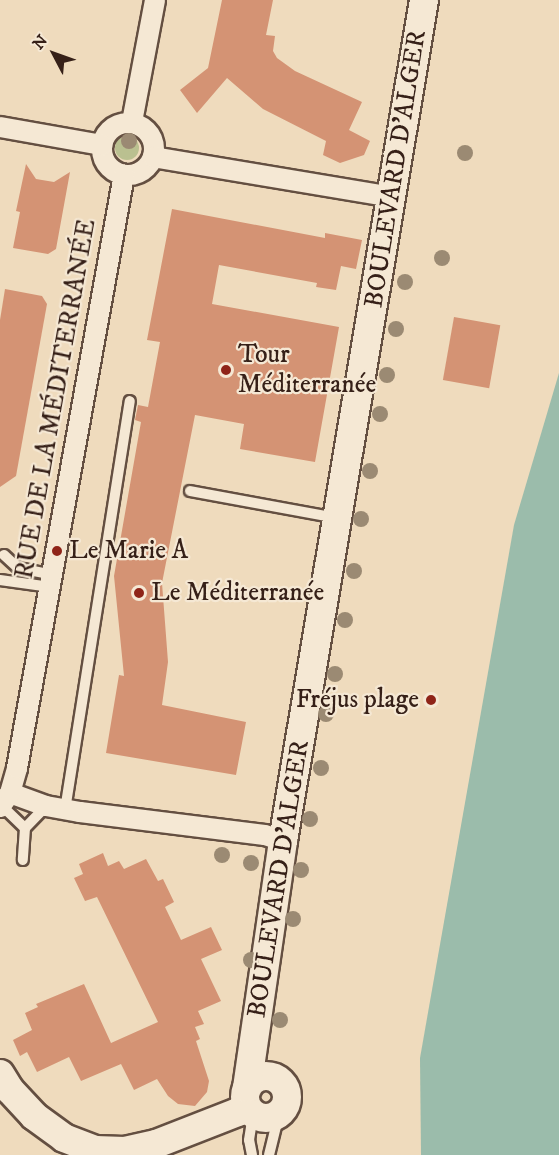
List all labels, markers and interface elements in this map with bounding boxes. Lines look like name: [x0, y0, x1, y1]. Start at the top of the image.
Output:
north arrow: [24, 24, 84, 84]
street label: BOULEVARD D'ALGER: [359, 28, 433, 310]
text: N: [29, 31, 52, 54]
street label: RUE DE LA MÉDITERRANÉE: [9, 217, 103, 581]
place label: Tour Méditerranée: [238, 339, 376, 400]
marker: Tour Méditerranée: [219, 363, 233, 377]
place label: Le Marie A: [69, 535, 188, 567]
marker: Le Marie A: [50, 544, 64, 558]
place label: Le Méditerranée: [151, 577, 324, 609]
marker: Le Méditerranée: [132, 586, 146, 600]
place label: Fréjus plage: [296, 684, 419, 716]
marker: Fréjus plage: [424, 693, 438, 707]
street label: BOULEVARD D'ALGER: [242, 738, 316, 1020]

